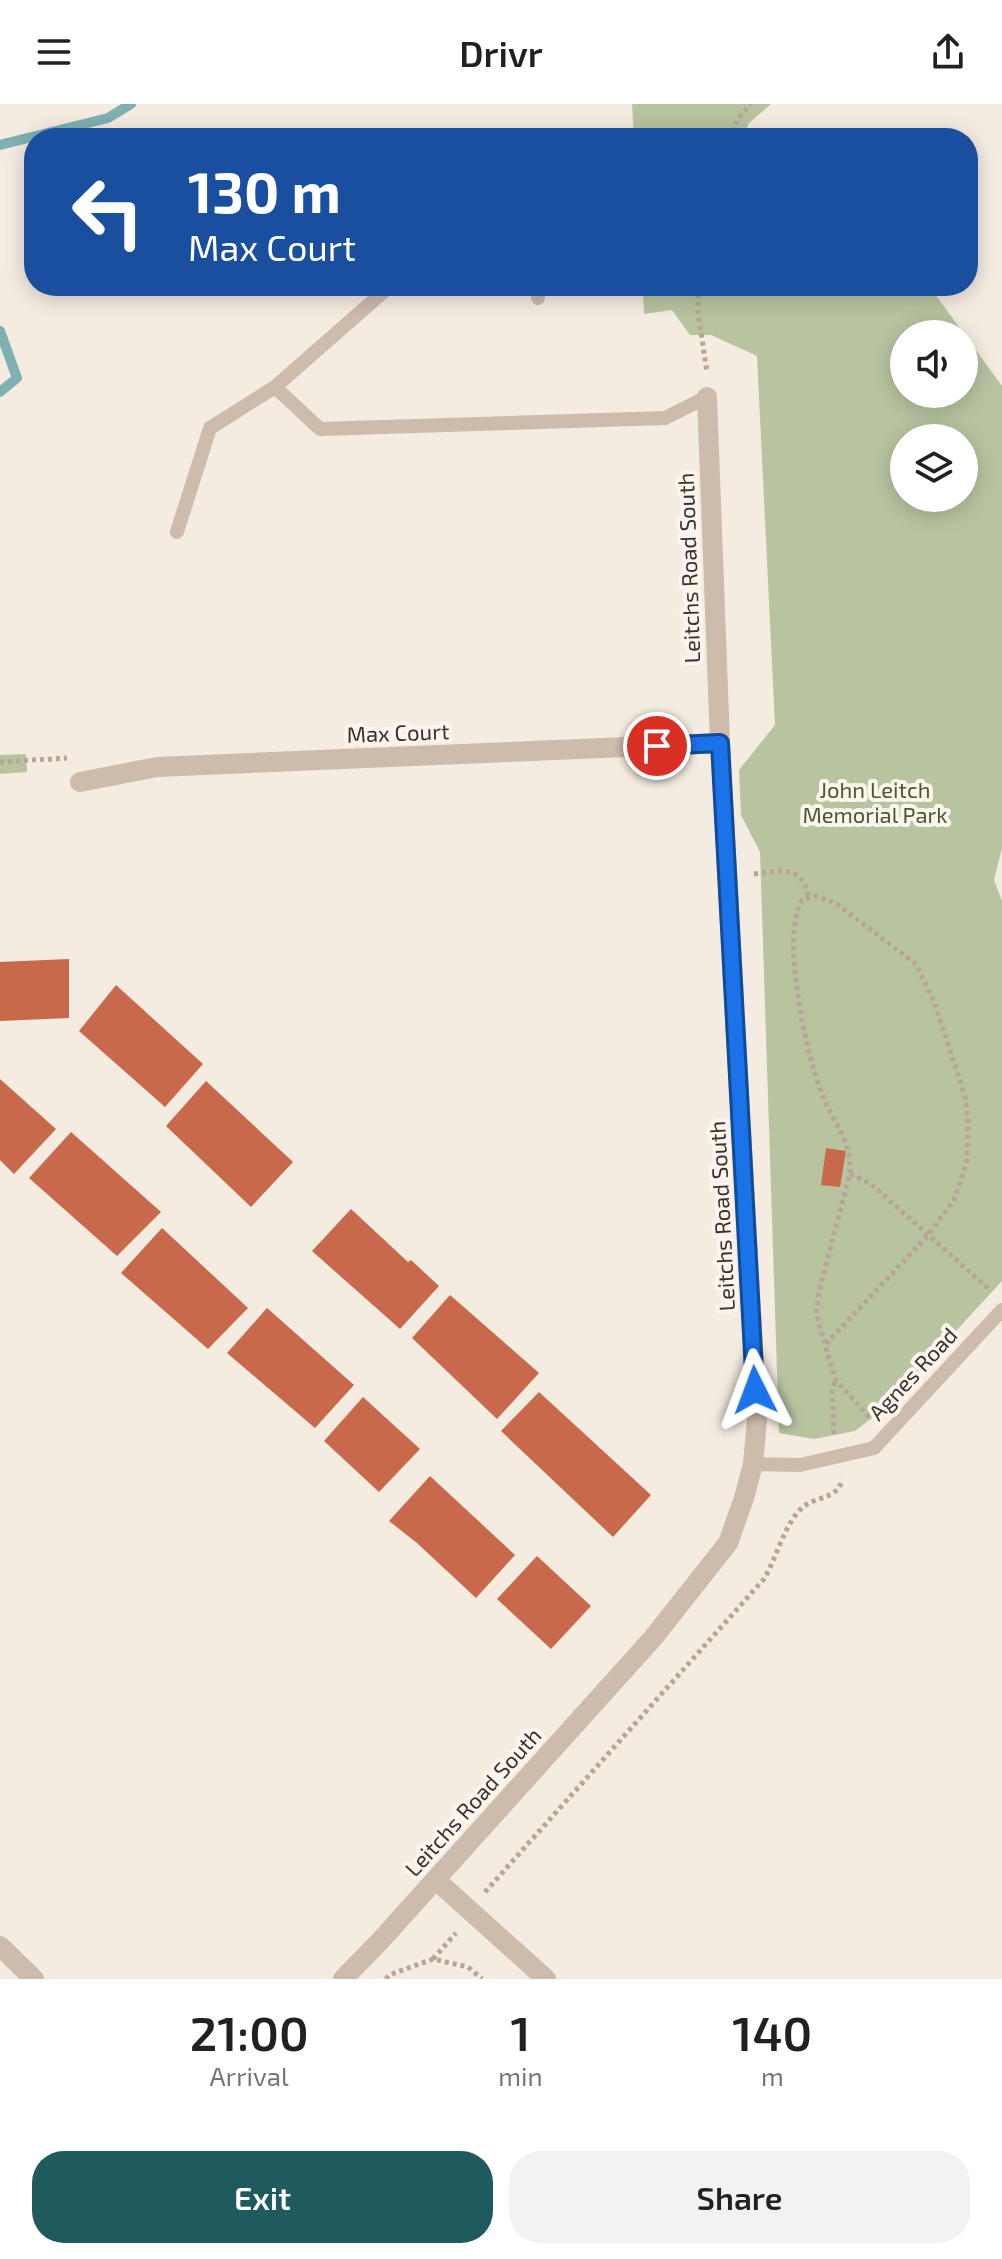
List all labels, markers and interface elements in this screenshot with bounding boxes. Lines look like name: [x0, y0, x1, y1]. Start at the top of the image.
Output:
icon: menu: [32, 30, 76, 74]
icon: share: [926, 30, 970, 74]
text: Drivr: [459, 31, 543, 74]
text: 130 m: [188, 157, 341, 224]
icon: left: [56, 160, 160, 264]
text: Max Court: [188, 225, 356, 268]
map controls: [890, 320, 978, 512]
button: sound: [890, 320, 978, 408]
button: layers: [890, 424, 978, 512]
street label: Leitchs Road South: [672, 472, 704, 664]
pin: [623, 712, 691, 780]
street label: Max Court: [346, 717, 450, 747]
icon: arrive: [635, 724, 679, 768]
park label: John Leitch Memorial Park: [802, 776, 948, 827]
street label: Leitchs Road South: [703, 1120, 739, 1312]
street label: Agnes Road: [863, 1322, 962, 1425]
position arrow: [713, 1348, 797, 1432]
street label: Leitchs Road South: [399, 1722, 546, 1881]
text: 21:00: [190, 2003, 309, 2061]
text: 1: [510, 2003, 531, 2061]
text: 140: [732, 2003, 812, 2061]
text: Arrival: [210, 2060, 289, 2091]
text: min: [498, 2060, 543, 2091]
text: m: [761, 2060, 784, 2091]
button: Exit: [32, 2151, 493, 2243]
button: Share: [509, 2151, 970, 2243]

